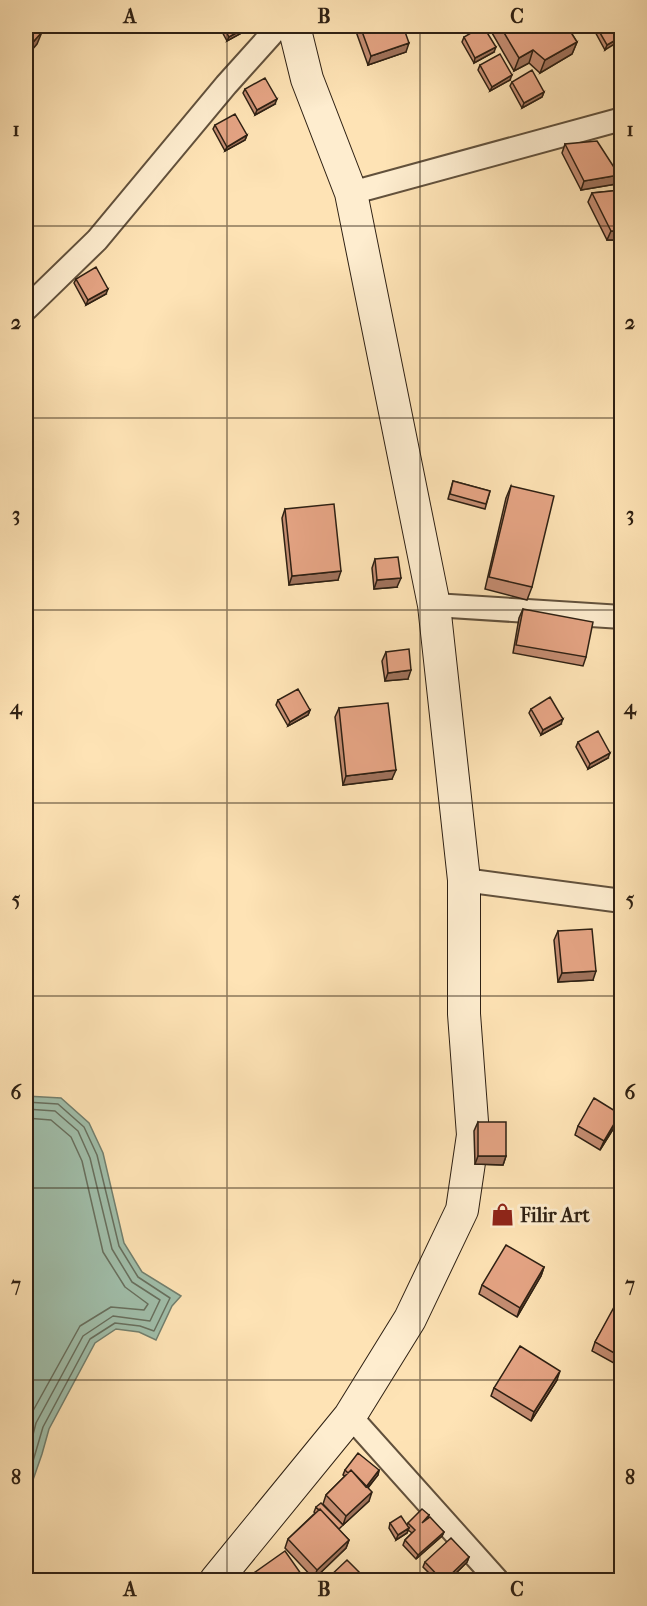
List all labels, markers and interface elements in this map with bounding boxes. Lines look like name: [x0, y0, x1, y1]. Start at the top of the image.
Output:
text: A: [122, 5, 138, 28]
text: B: [317, 5, 331, 28]
text: C: [510, 5, 524, 28]
text: 1: [12, 118, 20, 141]
text: 1: [626, 118, 634, 141]
text: 2: [11, 311, 21, 334]
text: 2: [625, 311, 635, 334]
text: 3: [12, 503, 20, 526]
text: 3: [626, 503, 634, 526]
text: 4: [9, 696, 23, 720]
text: 4: [623, 696, 637, 720]
text: 5: [12, 888, 21, 911]
text: 5: [626, 888, 635, 911]
text: 6: [11, 1081, 23, 1104]
text: 6: [625, 1081, 637, 1104]
shop icon: Filir Art: [489, 1202, 515, 1228]
place label: Filir Art: [519, 1204, 590, 1227]
text: 7: [10, 1273, 21, 1296]
text: 7: [624, 1273, 635, 1296]
text: 8: [11, 1466, 21, 1489]
text: 8: [625, 1466, 635, 1489]
text: A: [122, 1578, 138, 1601]
text: B: [317, 1578, 331, 1601]
text: C: [510, 1578, 524, 1601]

